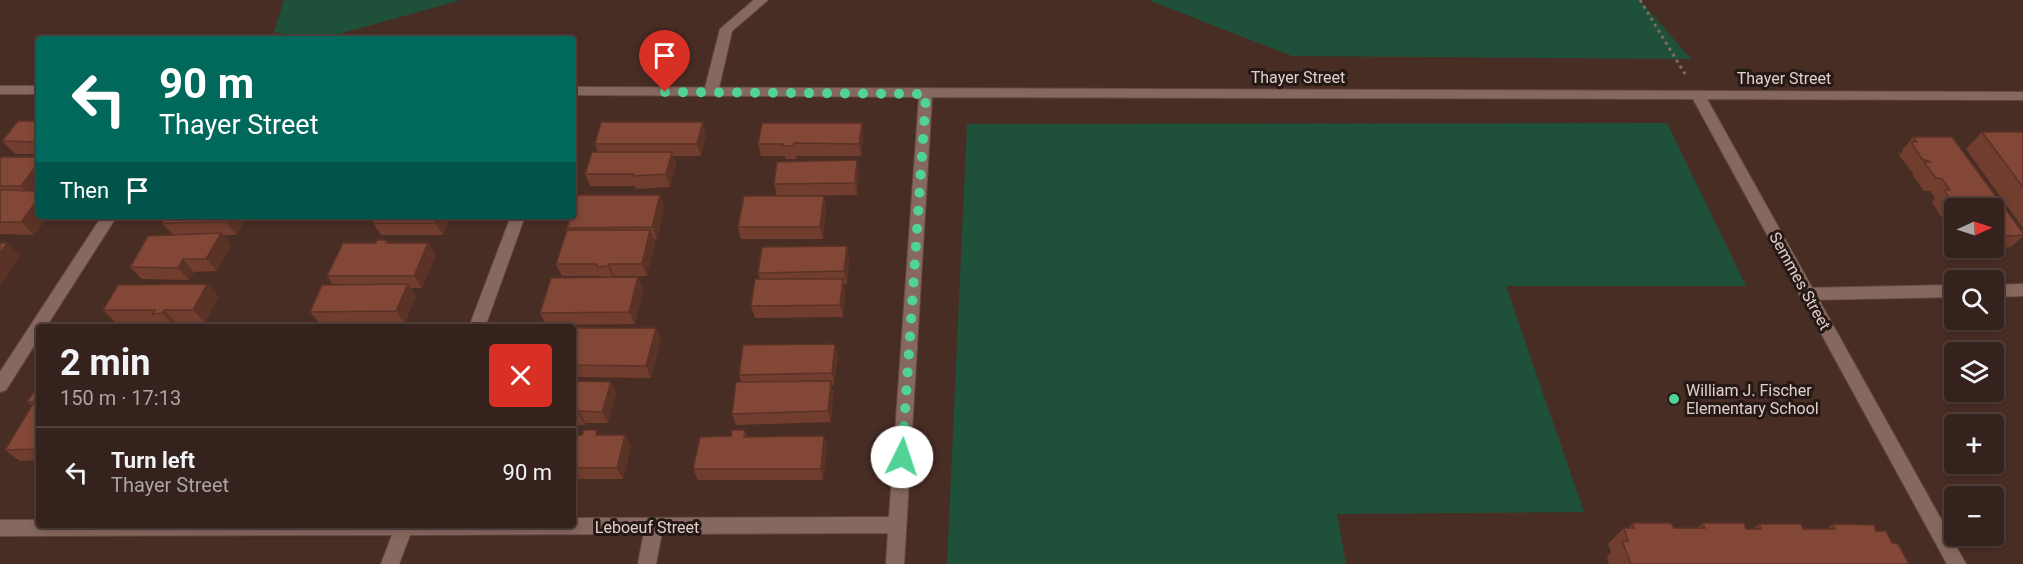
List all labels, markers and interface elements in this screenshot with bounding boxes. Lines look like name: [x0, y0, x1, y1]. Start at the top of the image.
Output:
pin: [639, 30, 690, 92]
icon: arrive: [648, 39, 681, 72]
text: 90 m: [159, 59, 254, 108]
icon: left: [60, 60, 138, 138]
street label: Thayer Street: [1251, 68, 1345, 87]
street label: Thayer Street: [1737, 69, 1831, 88]
text: Thayer Street: [159, 109, 318, 141]
icon: arrive: [121, 174, 154, 207]
text: Then: [60, 178, 109, 203]
north arrow: [1944, 198, 2004, 258]
map controls: [1944, 198, 2004, 546]
street label: Semmes Street: [1765, 229, 1835, 333]
button: search: [1944, 270, 2004, 330]
text: 2 min: [60, 342, 151, 384]
button: layers: [1944, 342, 2004, 402]
button: close: [489, 344, 552, 407]
place label: William J. Fischer Elementary School: [1686, 381, 1819, 418]
text: 150 m · 17:13: [60, 386, 181, 410]
marker: William J. Fischer Elementary School: [1667, 392, 1681, 406]
button: +: [1944, 414, 2004, 474]
position arrow: [870, 425, 934, 489]
text: Turn left: [111, 448, 195, 473]
icon: left: [60, 456, 93, 489]
text: 90 m: [503, 460, 552, 485]
text: Thayer Street: [111, 473, 229, 497]
button: −: [1944, 486, 2004, 546]
street label: Leboeuf Street: [595, 518, 699, 537]

